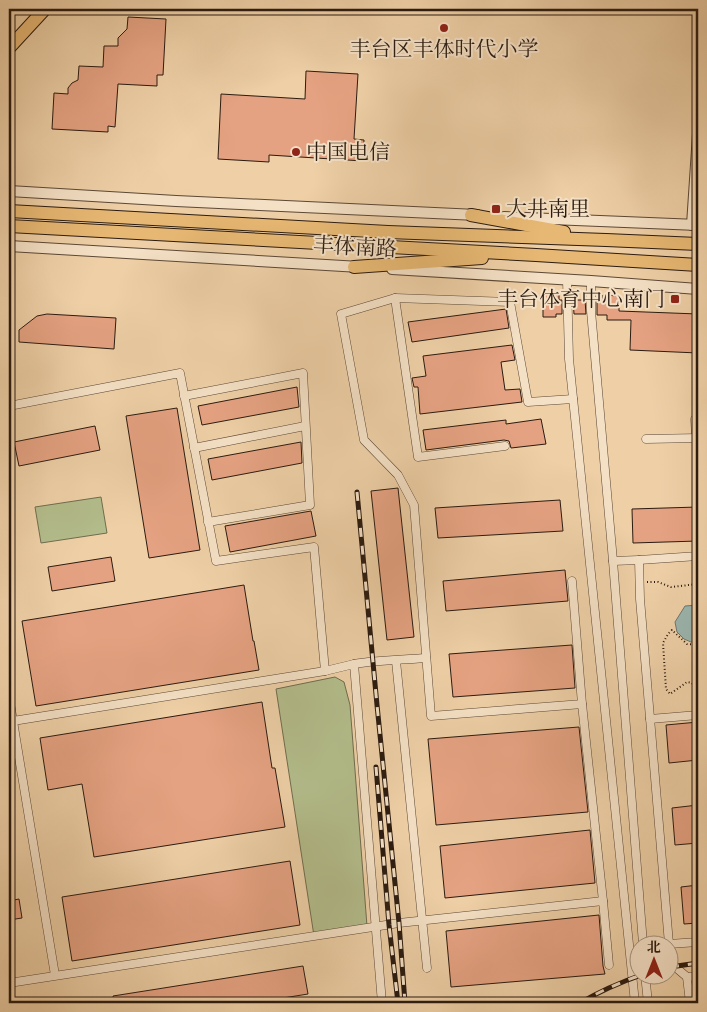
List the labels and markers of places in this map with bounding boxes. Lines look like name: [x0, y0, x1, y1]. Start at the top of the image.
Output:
marker: 丰台区丰体时代小学: [438, 22, 450, 34]
place label: 丰台区丰体时代小学: [350, 36, 539, 66]
place label: 中国电信: [306, 139, 390, 169]
marker: 中国电信: [290, 146, 302, 158]
place label: 大井南里: [506, 196, 590, 226]
marker: 大井南里: [490, 203, 502, 215]
place label: 丰台体育中心南门: [497, 286, 665, 316]
marker: 丰台体育中心南门: [669, 293, 681, 305]

